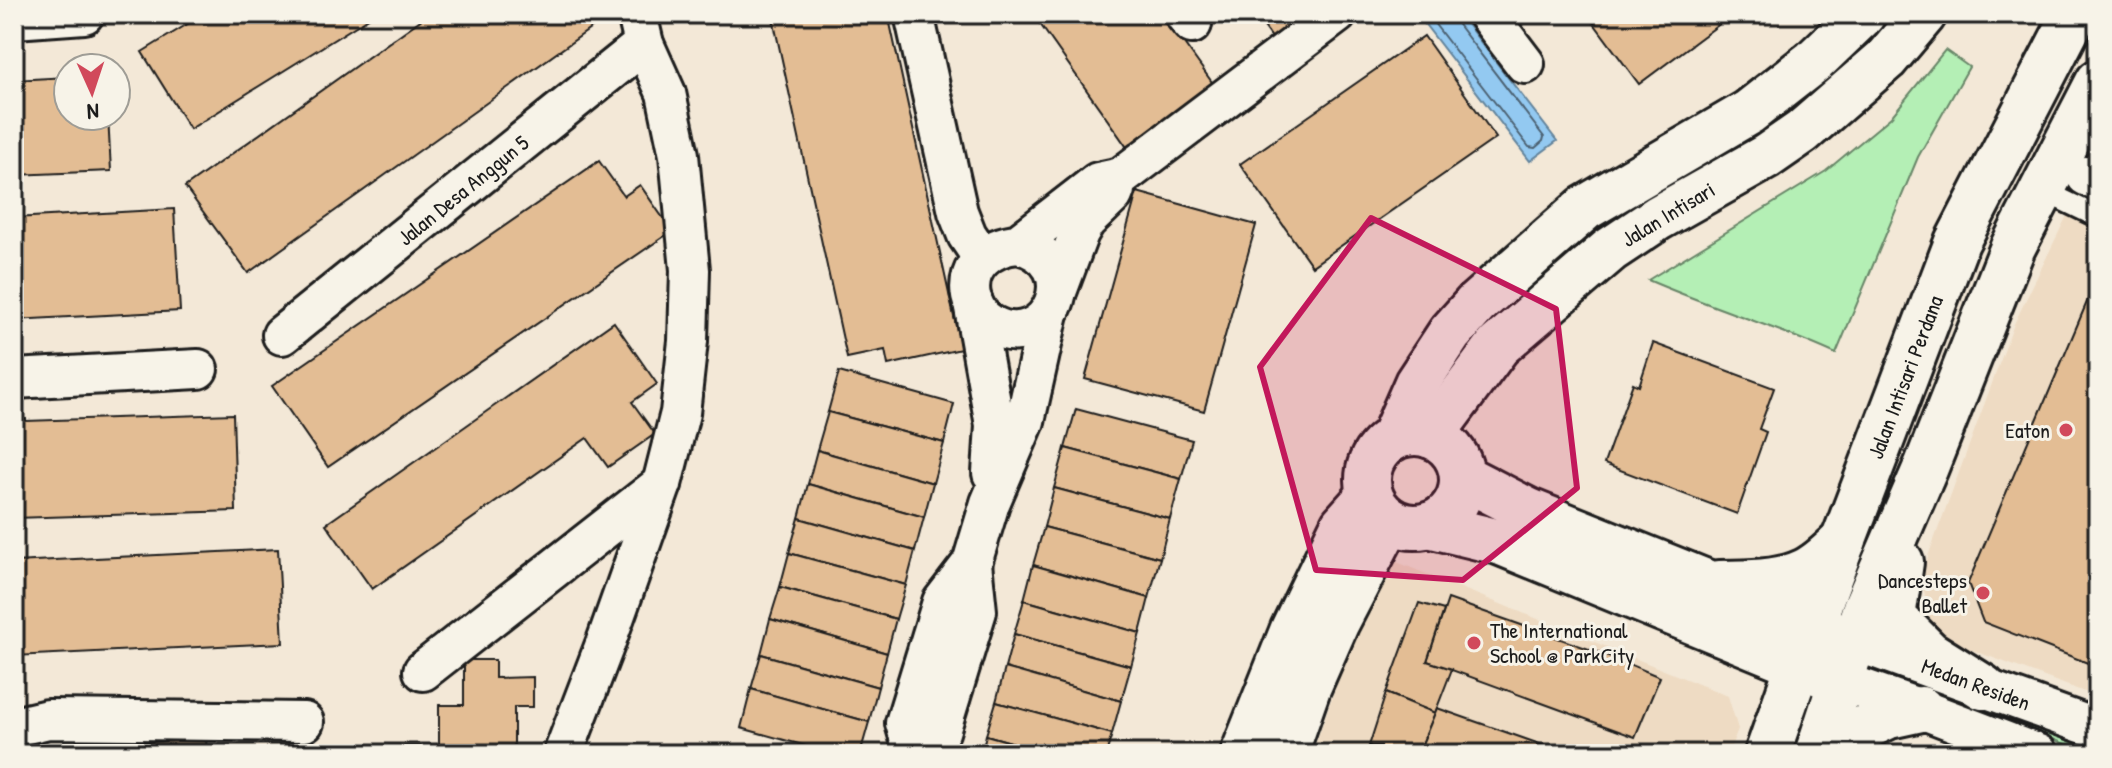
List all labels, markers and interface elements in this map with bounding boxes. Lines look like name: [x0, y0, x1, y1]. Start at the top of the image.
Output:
north arrow: [52, 52, 132, 132]
text: N: [86, 97, 100, 127]
street label: Jalan Desa Anggun 5: [391, 128, 535, 252]
street label: Jalan Intisari: [1616, 174, 1720, 254]
street label: Jalan Intisari Perdana: [1860, 291, 1950, 463]
place label: Eaton: [2005, 415, 2050, 445]
marker: Eaton: [2057, 421, 2075, 439]
place label: Dancesteps Ballet: [1878, 565, 1967, 620]
marker: Dancesteps Ballet: [1974, 584, 1992, 602]
place label: The International School @ ParkCity: [1490, 615, 1634, 670]
marker: The International School @ ParkCity: [1465, 634, 1483, 652]
street label: Medan Residen: [1918, 650, 2034, 718]

